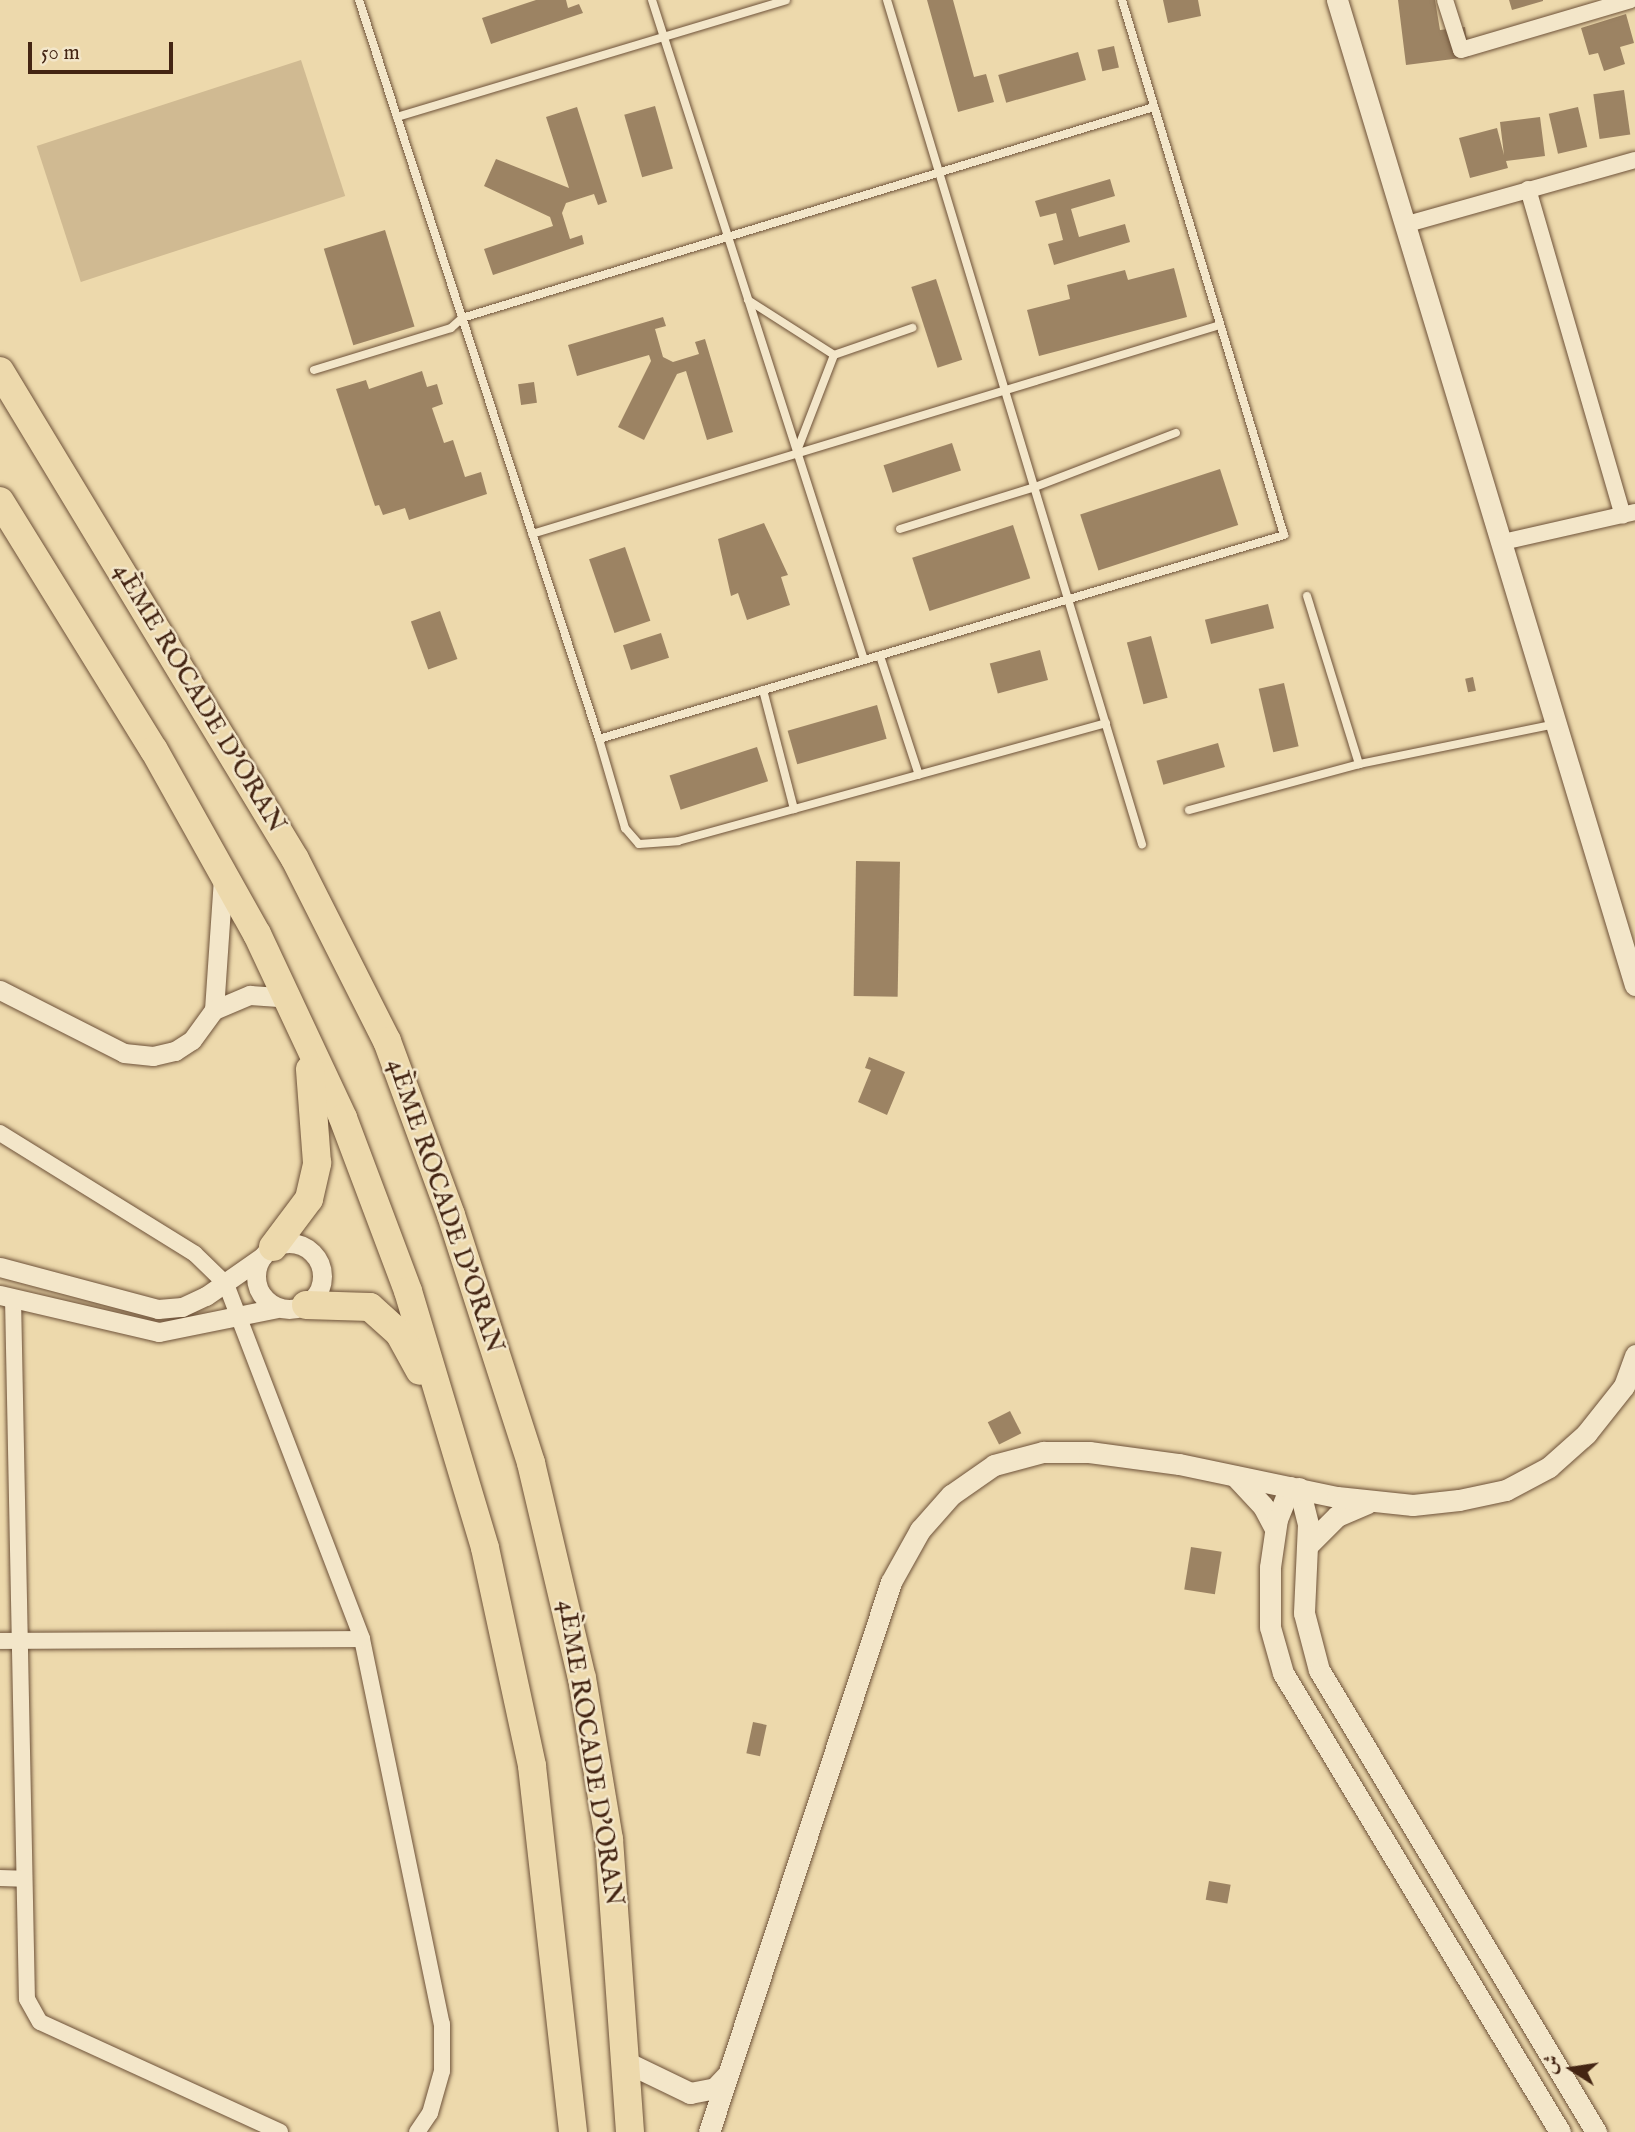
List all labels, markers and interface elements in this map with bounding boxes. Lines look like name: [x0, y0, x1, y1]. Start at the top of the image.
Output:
scale bar: [32, 28, 177, 72]
text: 50 m: [41, 40, 80, 67]
street label: 4ÈME ROCADE D'ORAN: [106, 558, 292, 838]
street label: 4ÈME ROCADE D'ORAN: [380, 1055, 510, 1357]
street label: 4ÈME ROCADE D'ORAN: [550, 1598, 630, 1908]
north arrow: [1537, 2034, 1607, 2104]
text: ش: [1538, 2053, 1565, 2076]

